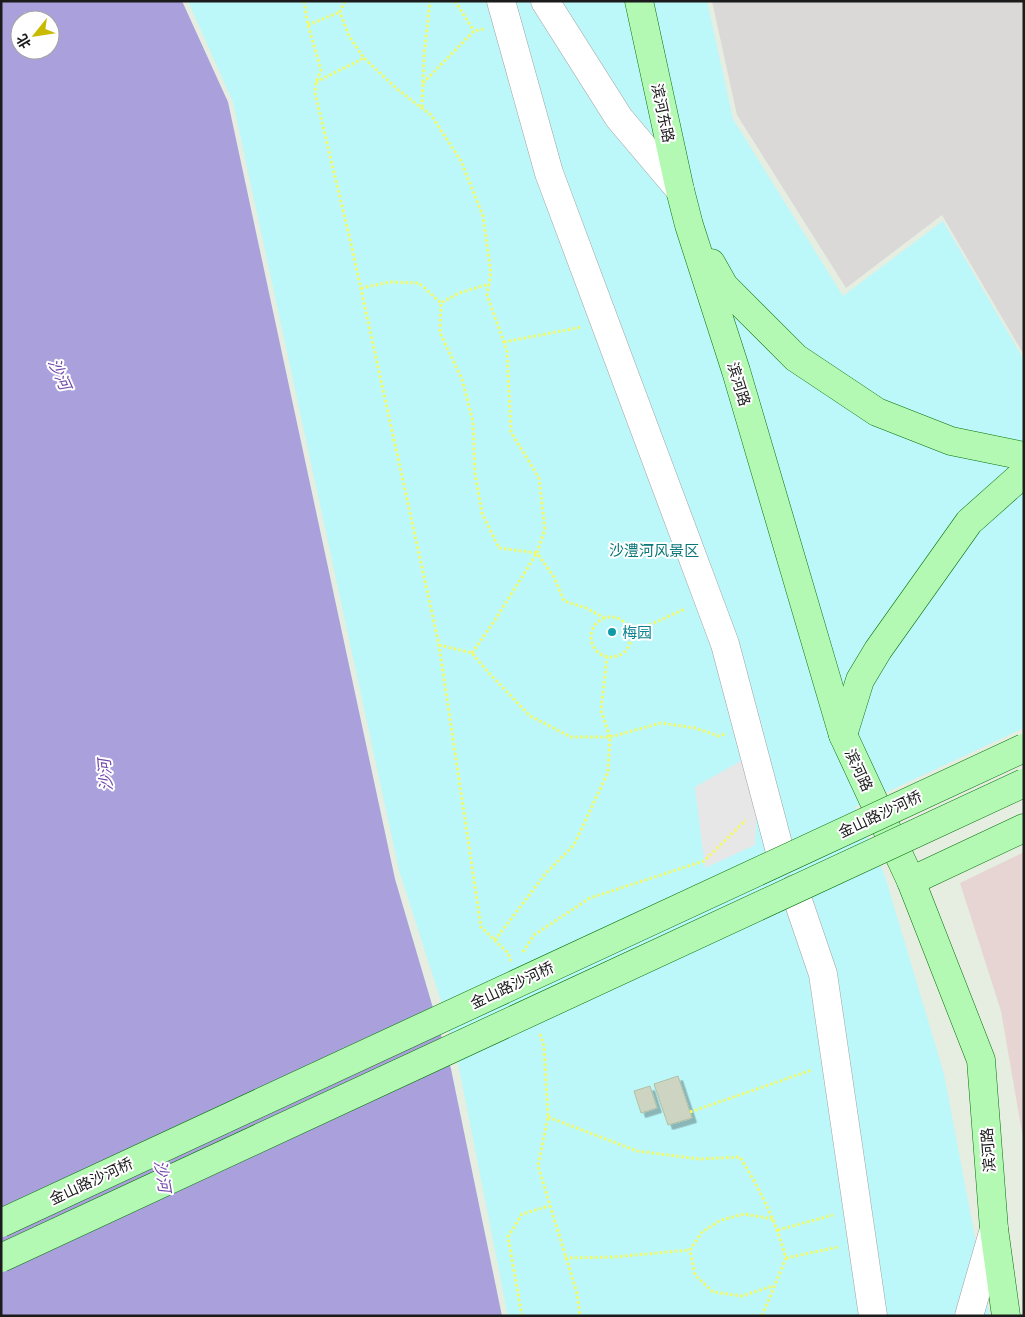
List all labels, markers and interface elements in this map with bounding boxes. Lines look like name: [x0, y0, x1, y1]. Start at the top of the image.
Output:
north arrow: [10, 10, 60, 60]
text: 北: [12, 31, 35, 52]
street label: 滨河东路: [647, 82, 679, 144]
water label: 沙河: [44, 355, 77, 395]
street label: 滨河路: [723, 360, 755, 408]
park label: 沙澧河风景区: [609, 541, 699, 560]
place label: 梅园: [622, 623, 652, 642]
marker: 梅园: [606, 626, 618, 638]
street label: 滨河路: [841, 746, 877, 794]
water label: 沙河: [93, 755, 116, 792]
street label: 金山路沙河桥: [835, 786, 925, 842]
street label: 金山路沙河桥: [467, 957, 557, 1013]
street label: 滨河路: [977, 1127, 999, 1173]
street label: 金山路沙河桥: [46, 1153, 136, 1209]
water label: 沙河: [151, 1159, 176, 1196]

